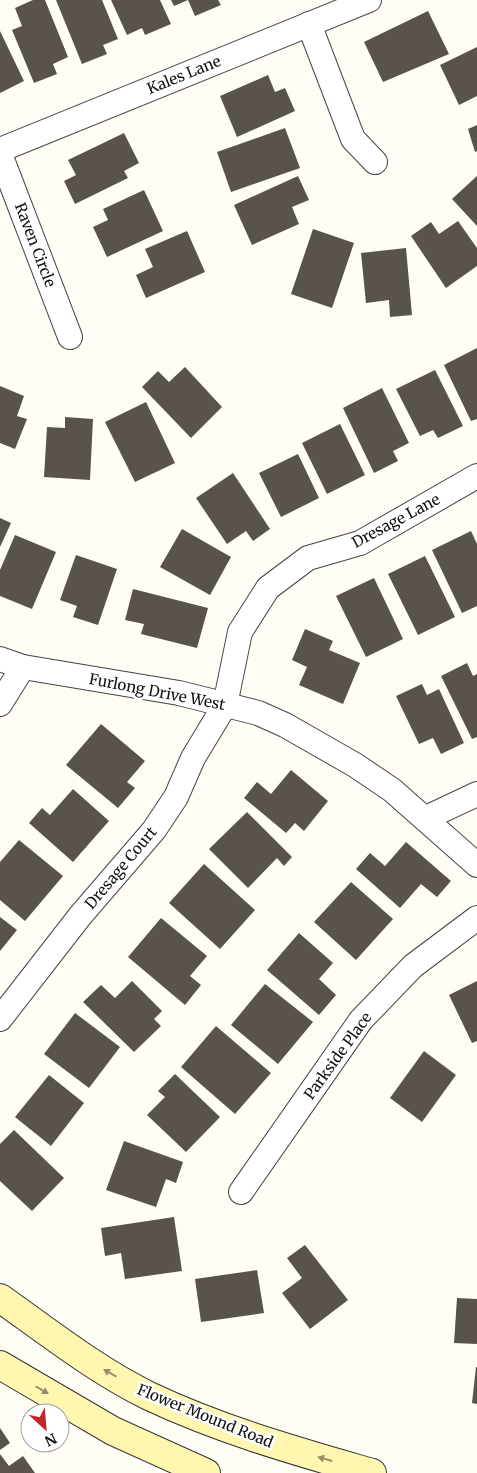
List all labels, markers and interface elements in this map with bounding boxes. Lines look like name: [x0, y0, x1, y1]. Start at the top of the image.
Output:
street label: Kales Lane: [144, 51, 224, 98]
street label: Raven Circle: [11, 200, 60, 290]
street label: Dresage Lane: [348, 489, 443, 552]
street label: Furlong Drive West: [87, 669, 227, 714]
street label: Dresage Court: [81, 822, 161, 913]
street label: Parkside Place: [300, 1008, 376, 1103]
one-way arrow: [104, 1369, 117, 1378]
street label: Flower Mound Road: [134, 1380, 276, 1452]
one-way arrow: [36, 1385, 49, 1394]
north arrow: [20, 1403, 70, 1453]
text: N: [42, 1429, 60, 1450]
one-way arrow: [318, 1455, 333, 1463]

